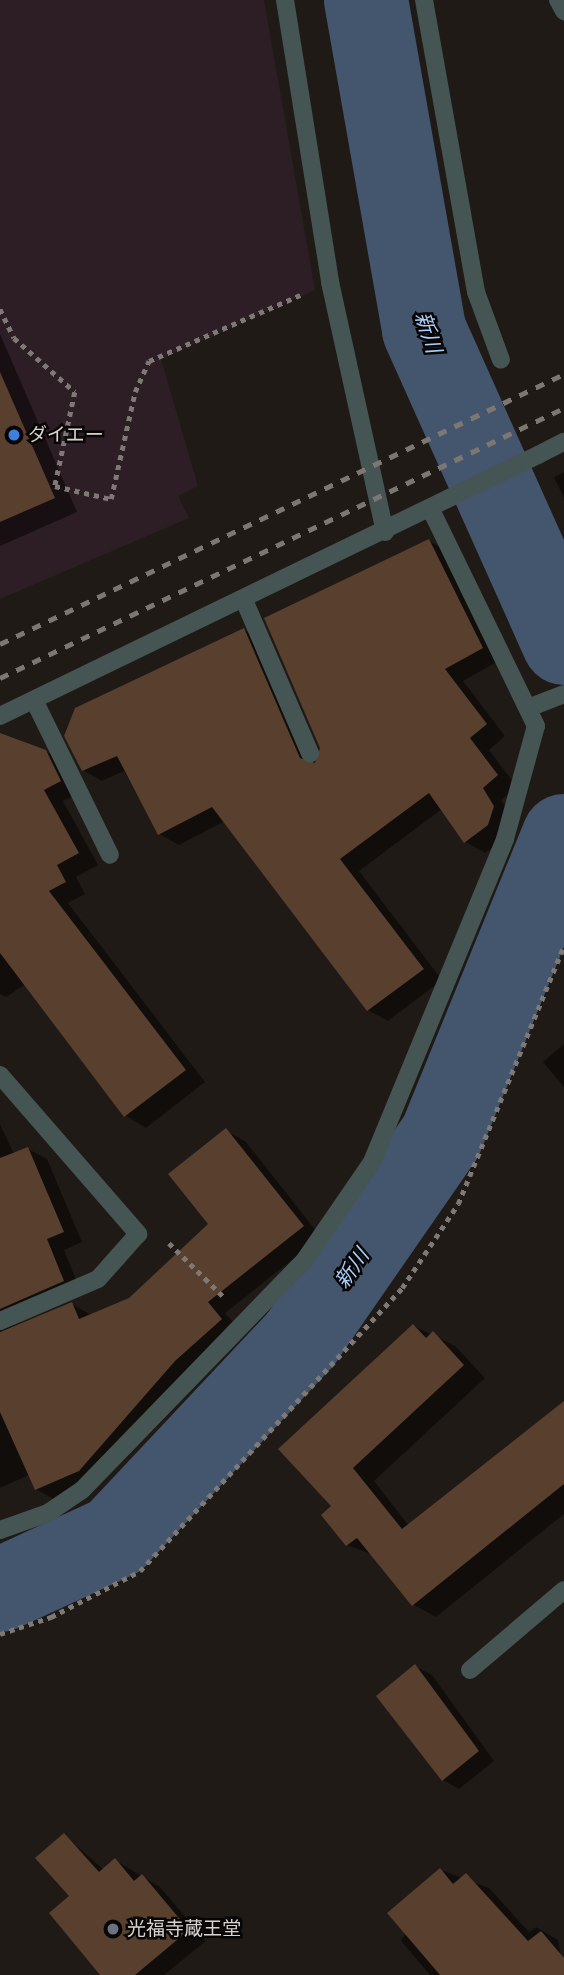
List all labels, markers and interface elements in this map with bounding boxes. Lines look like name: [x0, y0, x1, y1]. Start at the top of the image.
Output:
water label: 新川: [411, 308, 447, 356]
place label: ダイエー: [28, 424, 104, 446]
marker: ダイエー: [6, 427, 22, 443]
water label: 新川: [329, 1244, 373, 1292]
place label: 光福寺蔵王堂: [127, 1918, 241, 1940]
marker: 光福寺蔵王堂: [105, 1921, 121, 1937]

